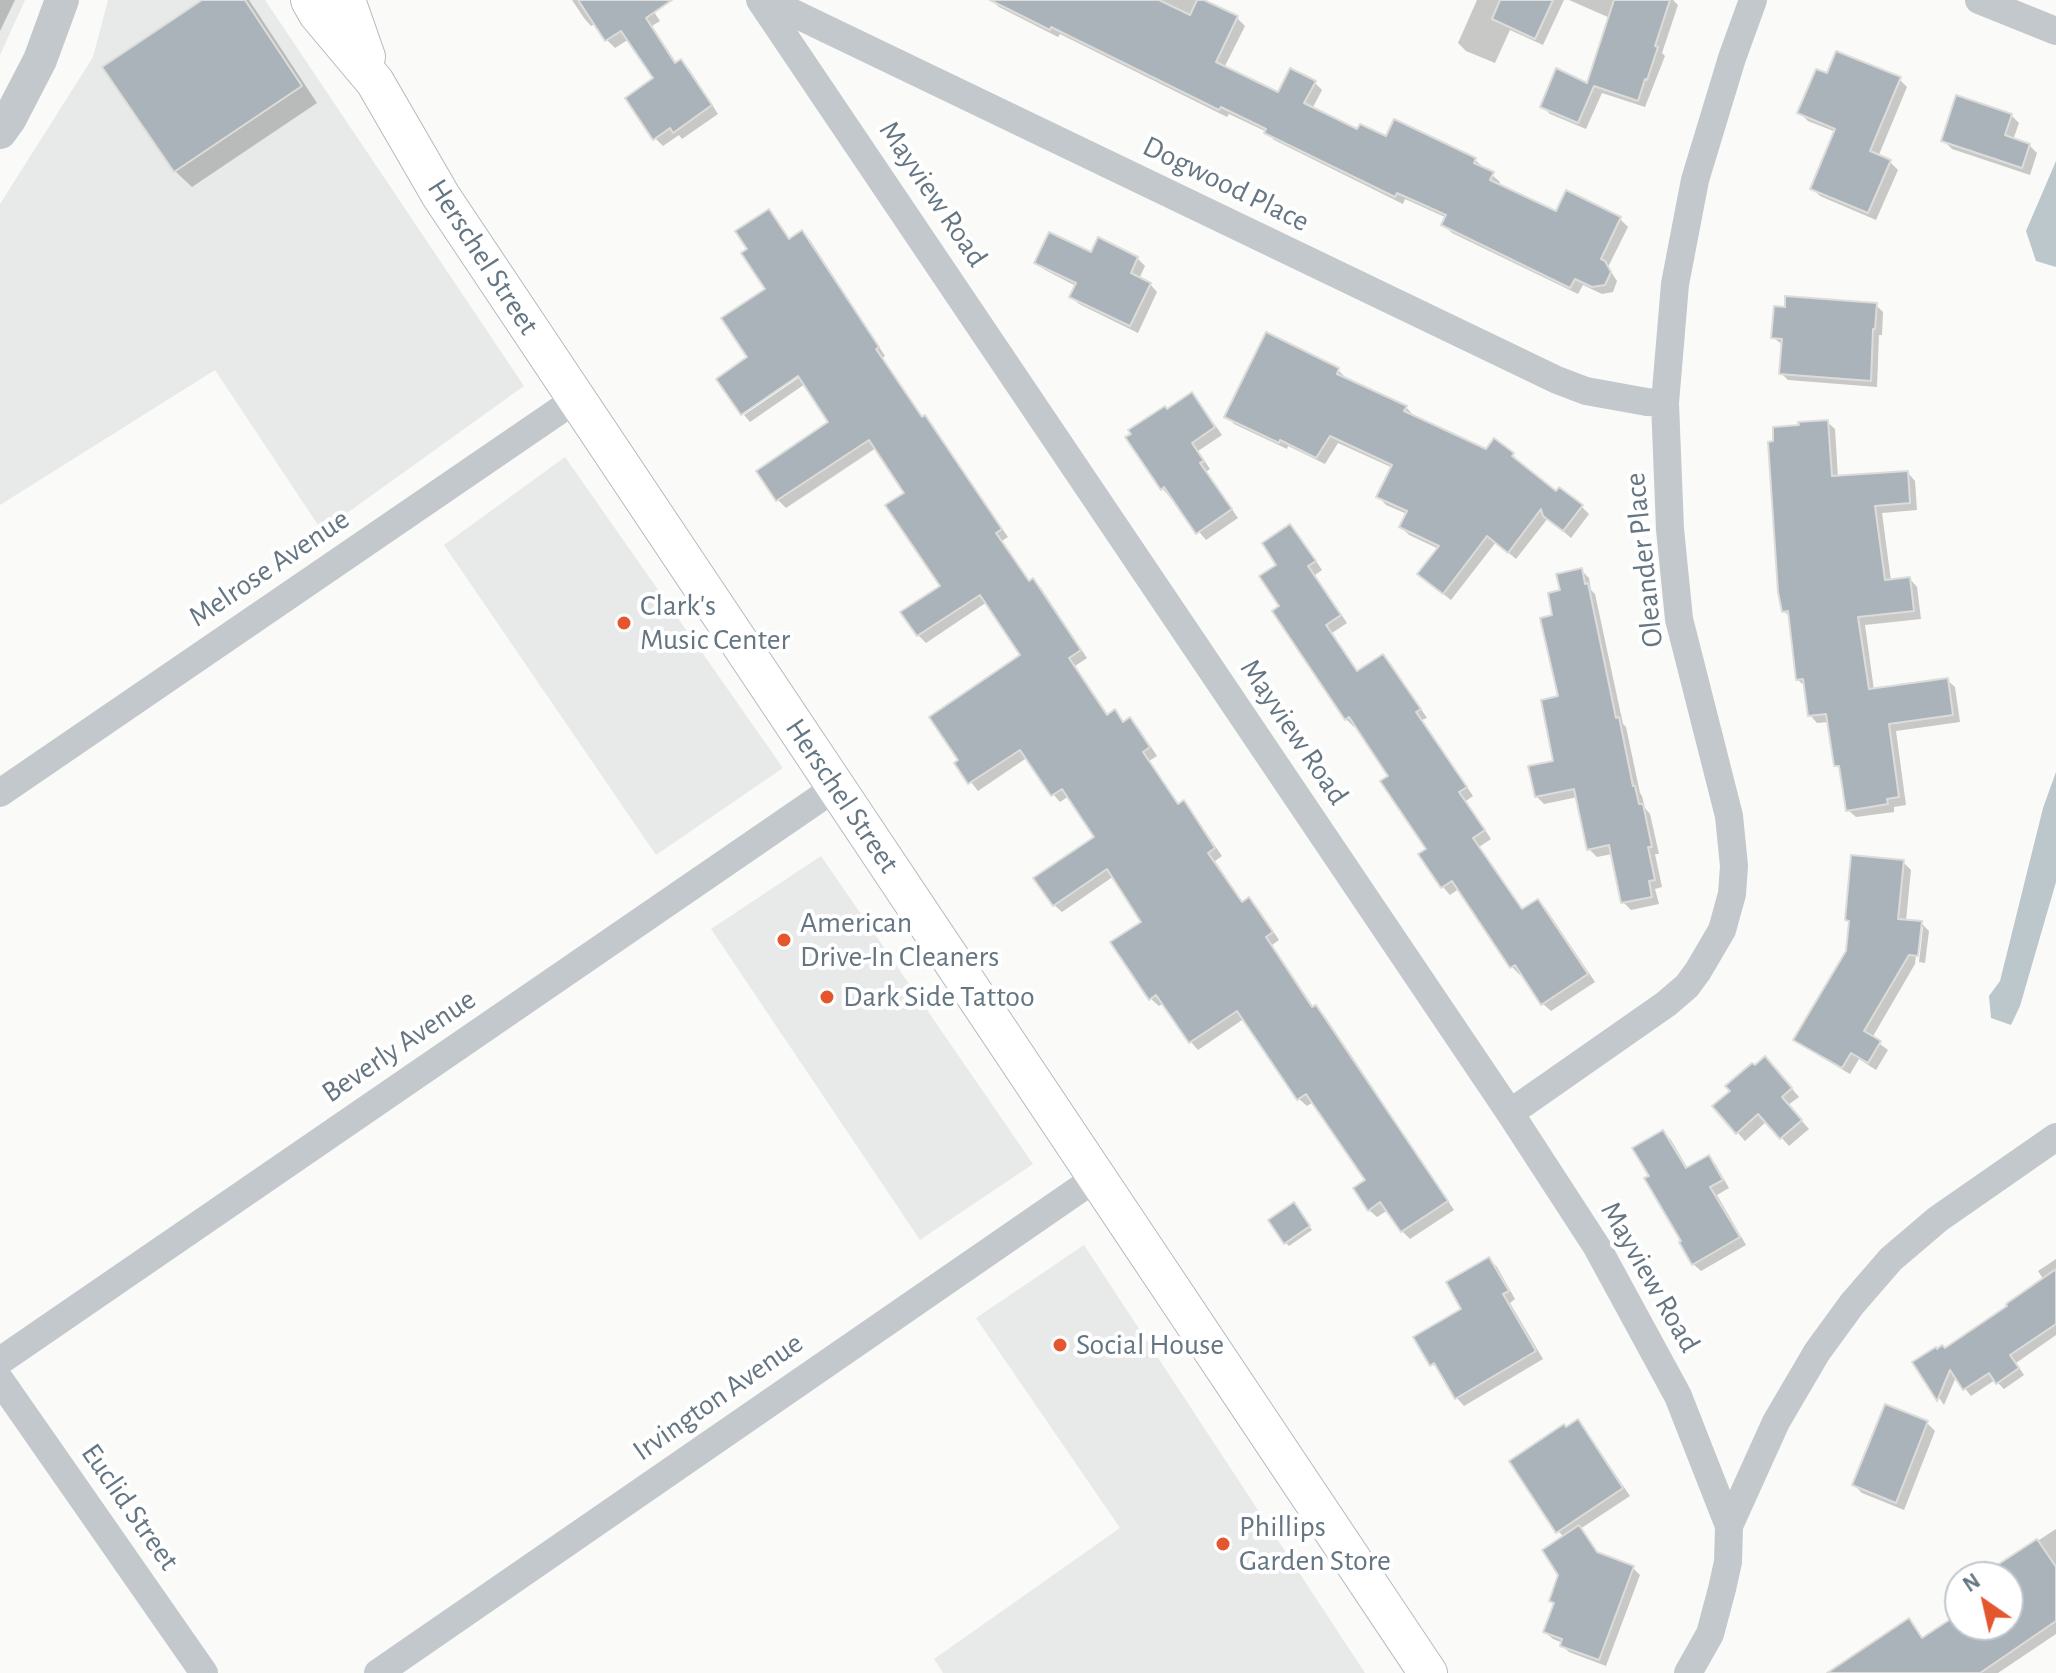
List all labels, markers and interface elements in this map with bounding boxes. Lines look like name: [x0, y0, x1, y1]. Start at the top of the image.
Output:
street label: Mayview Road: [871, 114, 995, 274]
street label: Dogwood Place: [1137, 128, 1315, 240]
street label: Herschel Street: [419, 172, 547, 342]
street label: Oleander Place: [1617, 471, 1671, 649]
street label: Melrose Avenue: [182, 501, 356, 635]
place label: Clark's Music Center: [640, 588, 790, 658]
marker: Clark's Music Center: [615, 614, 633, 632]
street label: Mayview Road: [1232, 652, 1356, 812]
street label: Herschel Street: [777, 712, 907, 880]
place label: American Drive-In Cleaners: [800, 905, 999, 976]
marker: American Drive-In Cleaners: [775, 931, 793, 949]
place label: Dark Side Tattoo: [843, 979, 1035, 1015]
street label: Beverly Avenue: [315, 981, 483, 1111]
marker: Dark Side Tattoo: [818, 988, 836, 1006]
street label: Mayview Road: [1592, 1195, 1708, 1359]
street label: Irvington Avenue: [626, 1325, 810, 1469]
place label: Social House: [1076, 1327, 1224, 1363]
marker: Social House: [1051, 1336, 1069, 1354]
street label: Euclid Street: [73, 1437, 187, 1577]
place label: Phillips Garden Store: [1239, 1509, 1391, 1580]
marker: Phillips Garden Store: [1214, 1535, 1232, 1553]
north arrow: [1944, 1561, 2024, 1641]
text: N: [1959, 1569, 1984, 1596]

